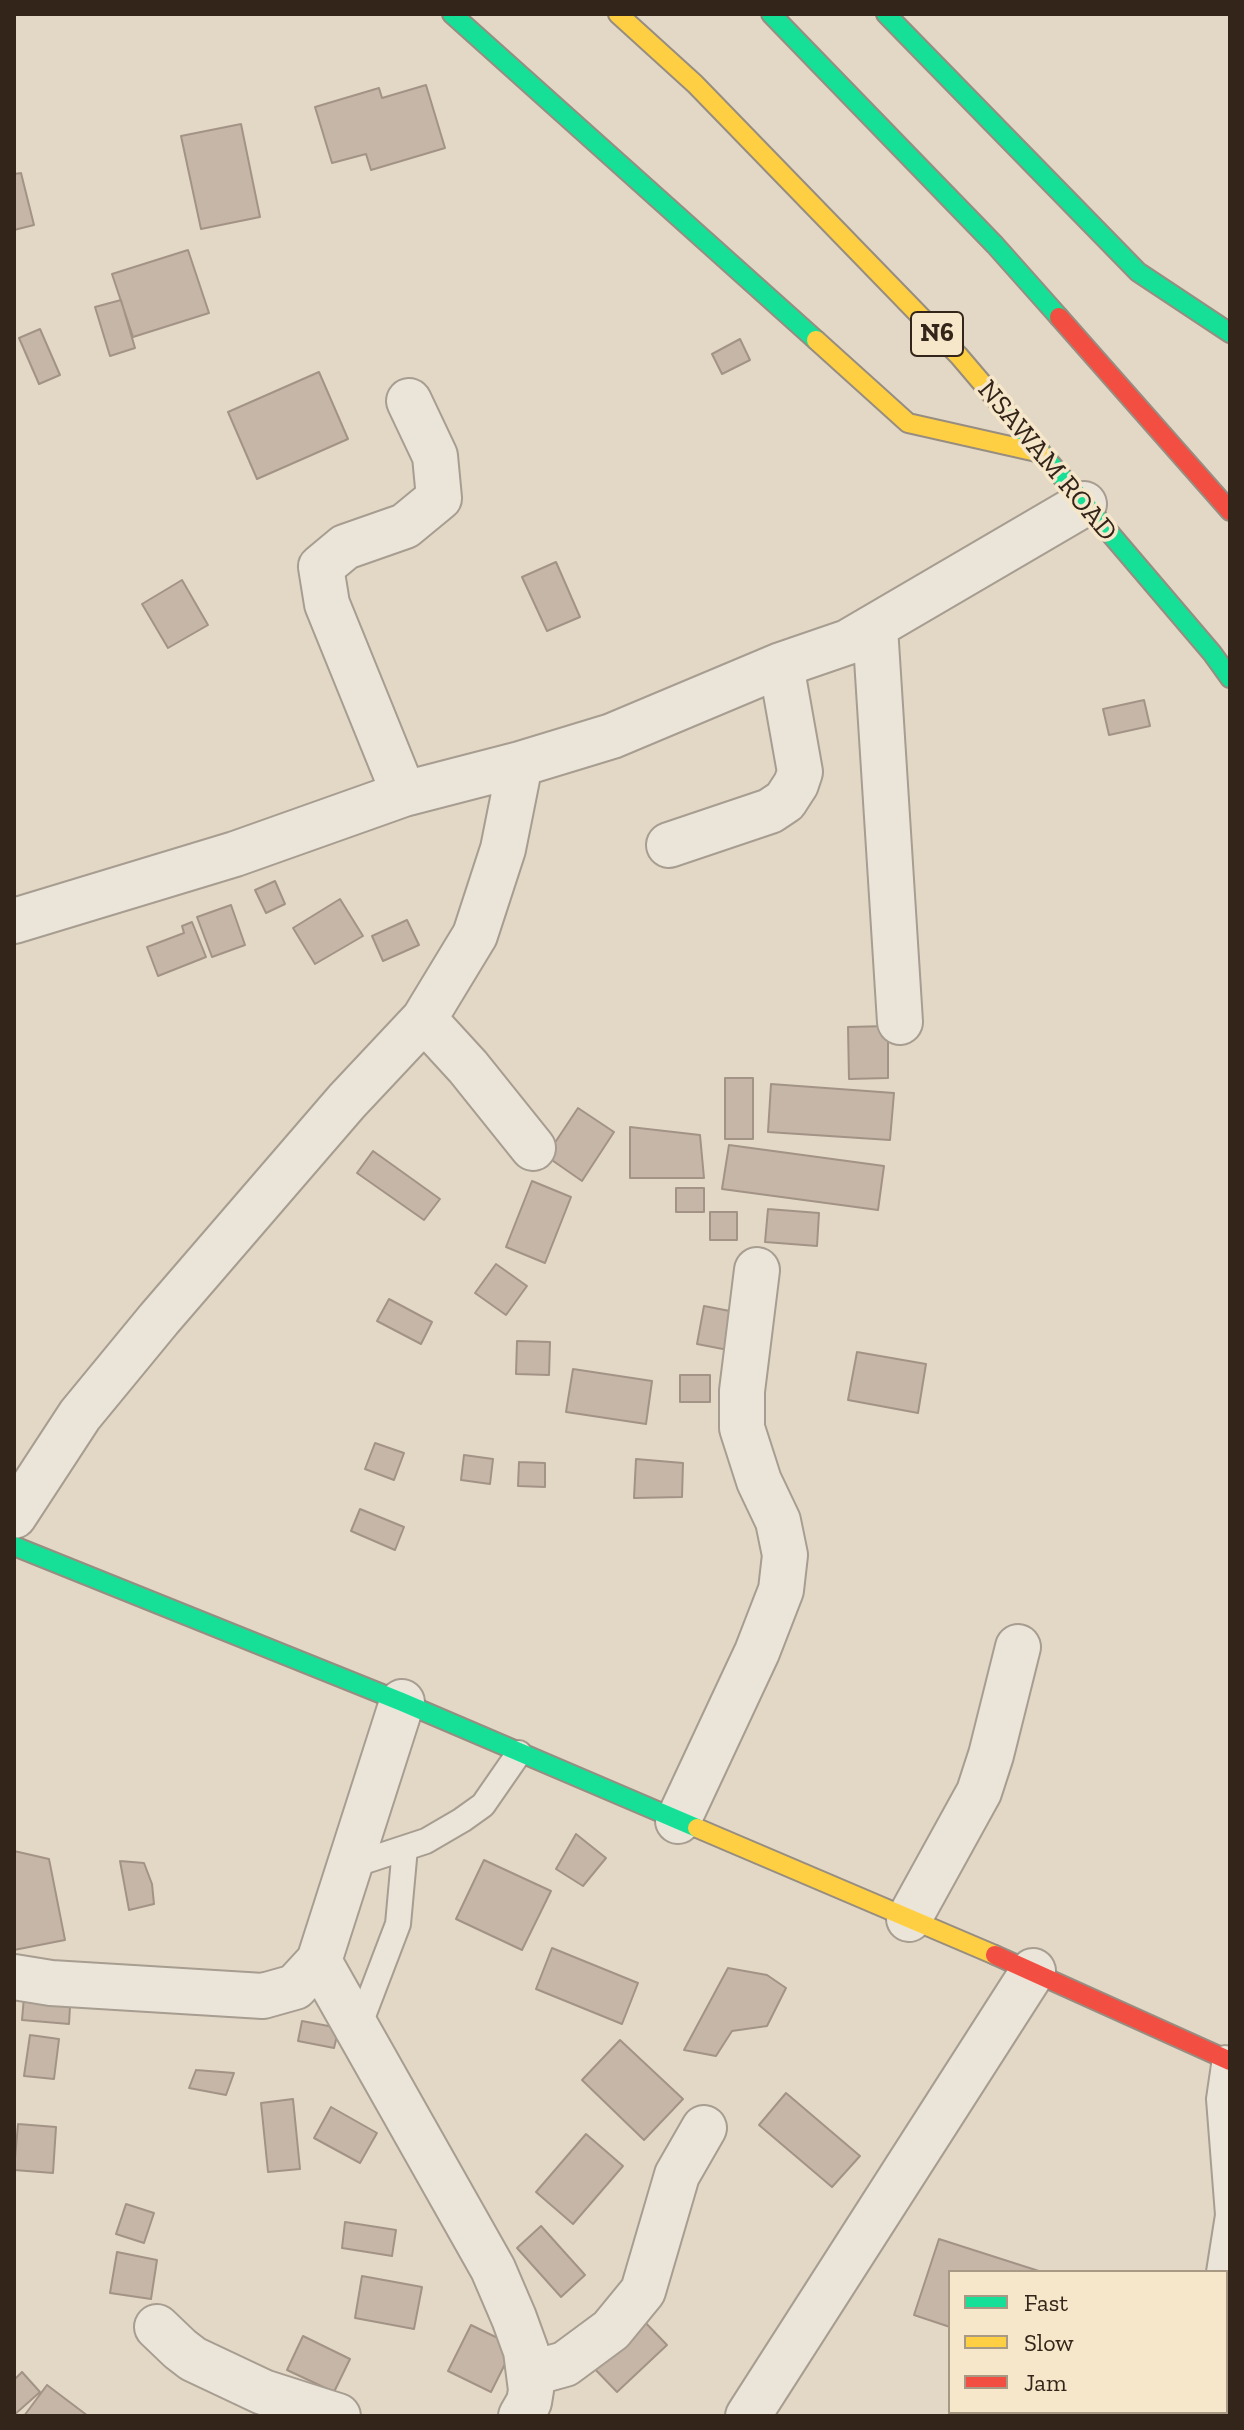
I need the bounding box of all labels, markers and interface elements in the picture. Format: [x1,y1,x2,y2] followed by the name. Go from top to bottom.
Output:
[911,312,963,356] road number: N6
[970,374,1124,548] street label: NSAWAM ROAD
[948,2270,1228,2414] legend
[1024,2288,1068,2317] text: Fast
[1024,2328,1074,2357] text: Slow
[1024,2368,1067,2397] text: Jam

